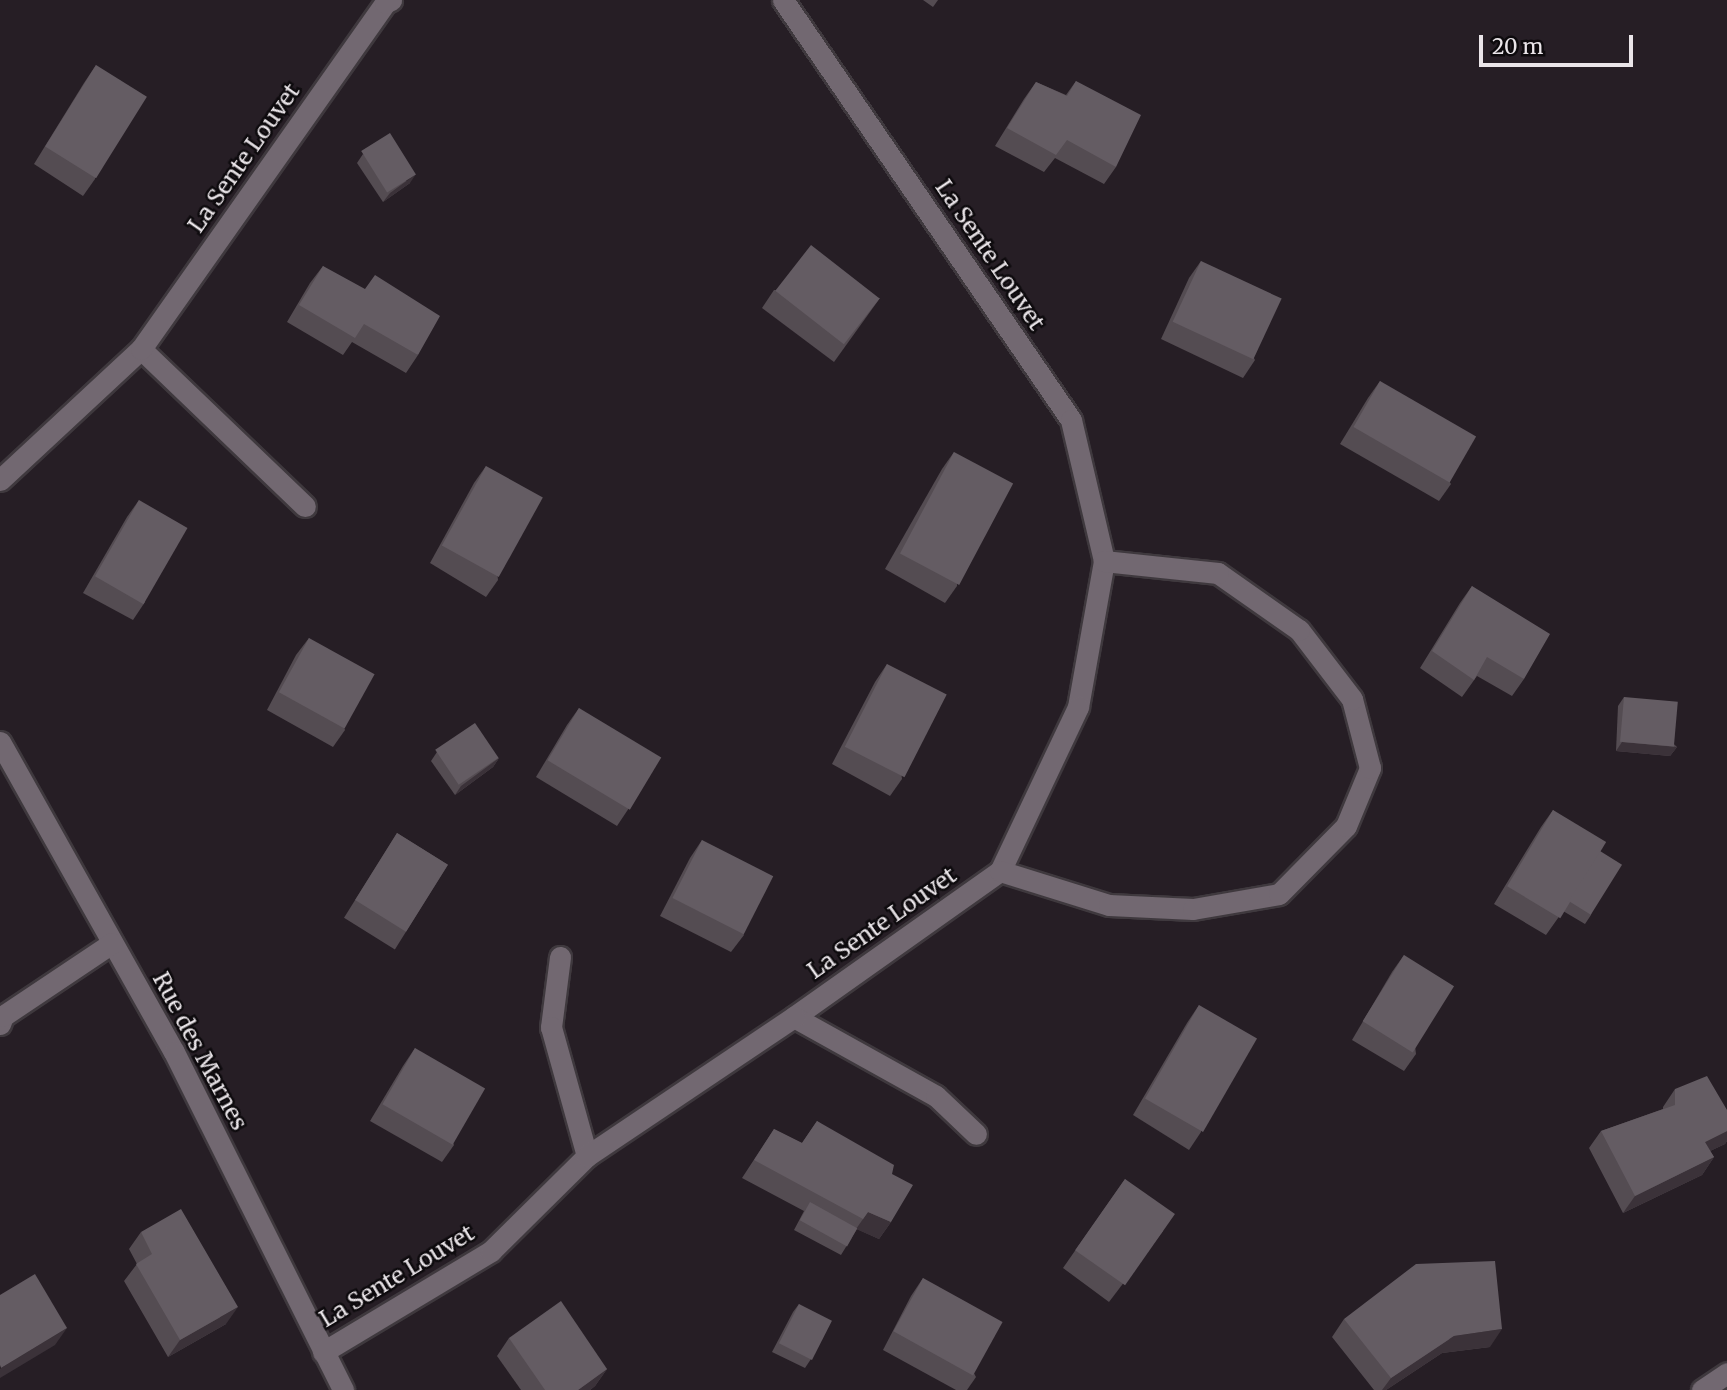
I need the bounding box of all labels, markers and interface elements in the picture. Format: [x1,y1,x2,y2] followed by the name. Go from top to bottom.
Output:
[1482,21,1636,65] scale bar
[1492,33,1543,60] text: 20 m
[182,78,306,238] street label: La Sente Louvet
[929,175,1051,335] street label: La Sente Louvet
[802,861,962,985] street label: La Sente Louvet
[147,967,253,1135] street label: Rue des Marnes
[315,1219,479,1333] street label: La Sente Louvet

